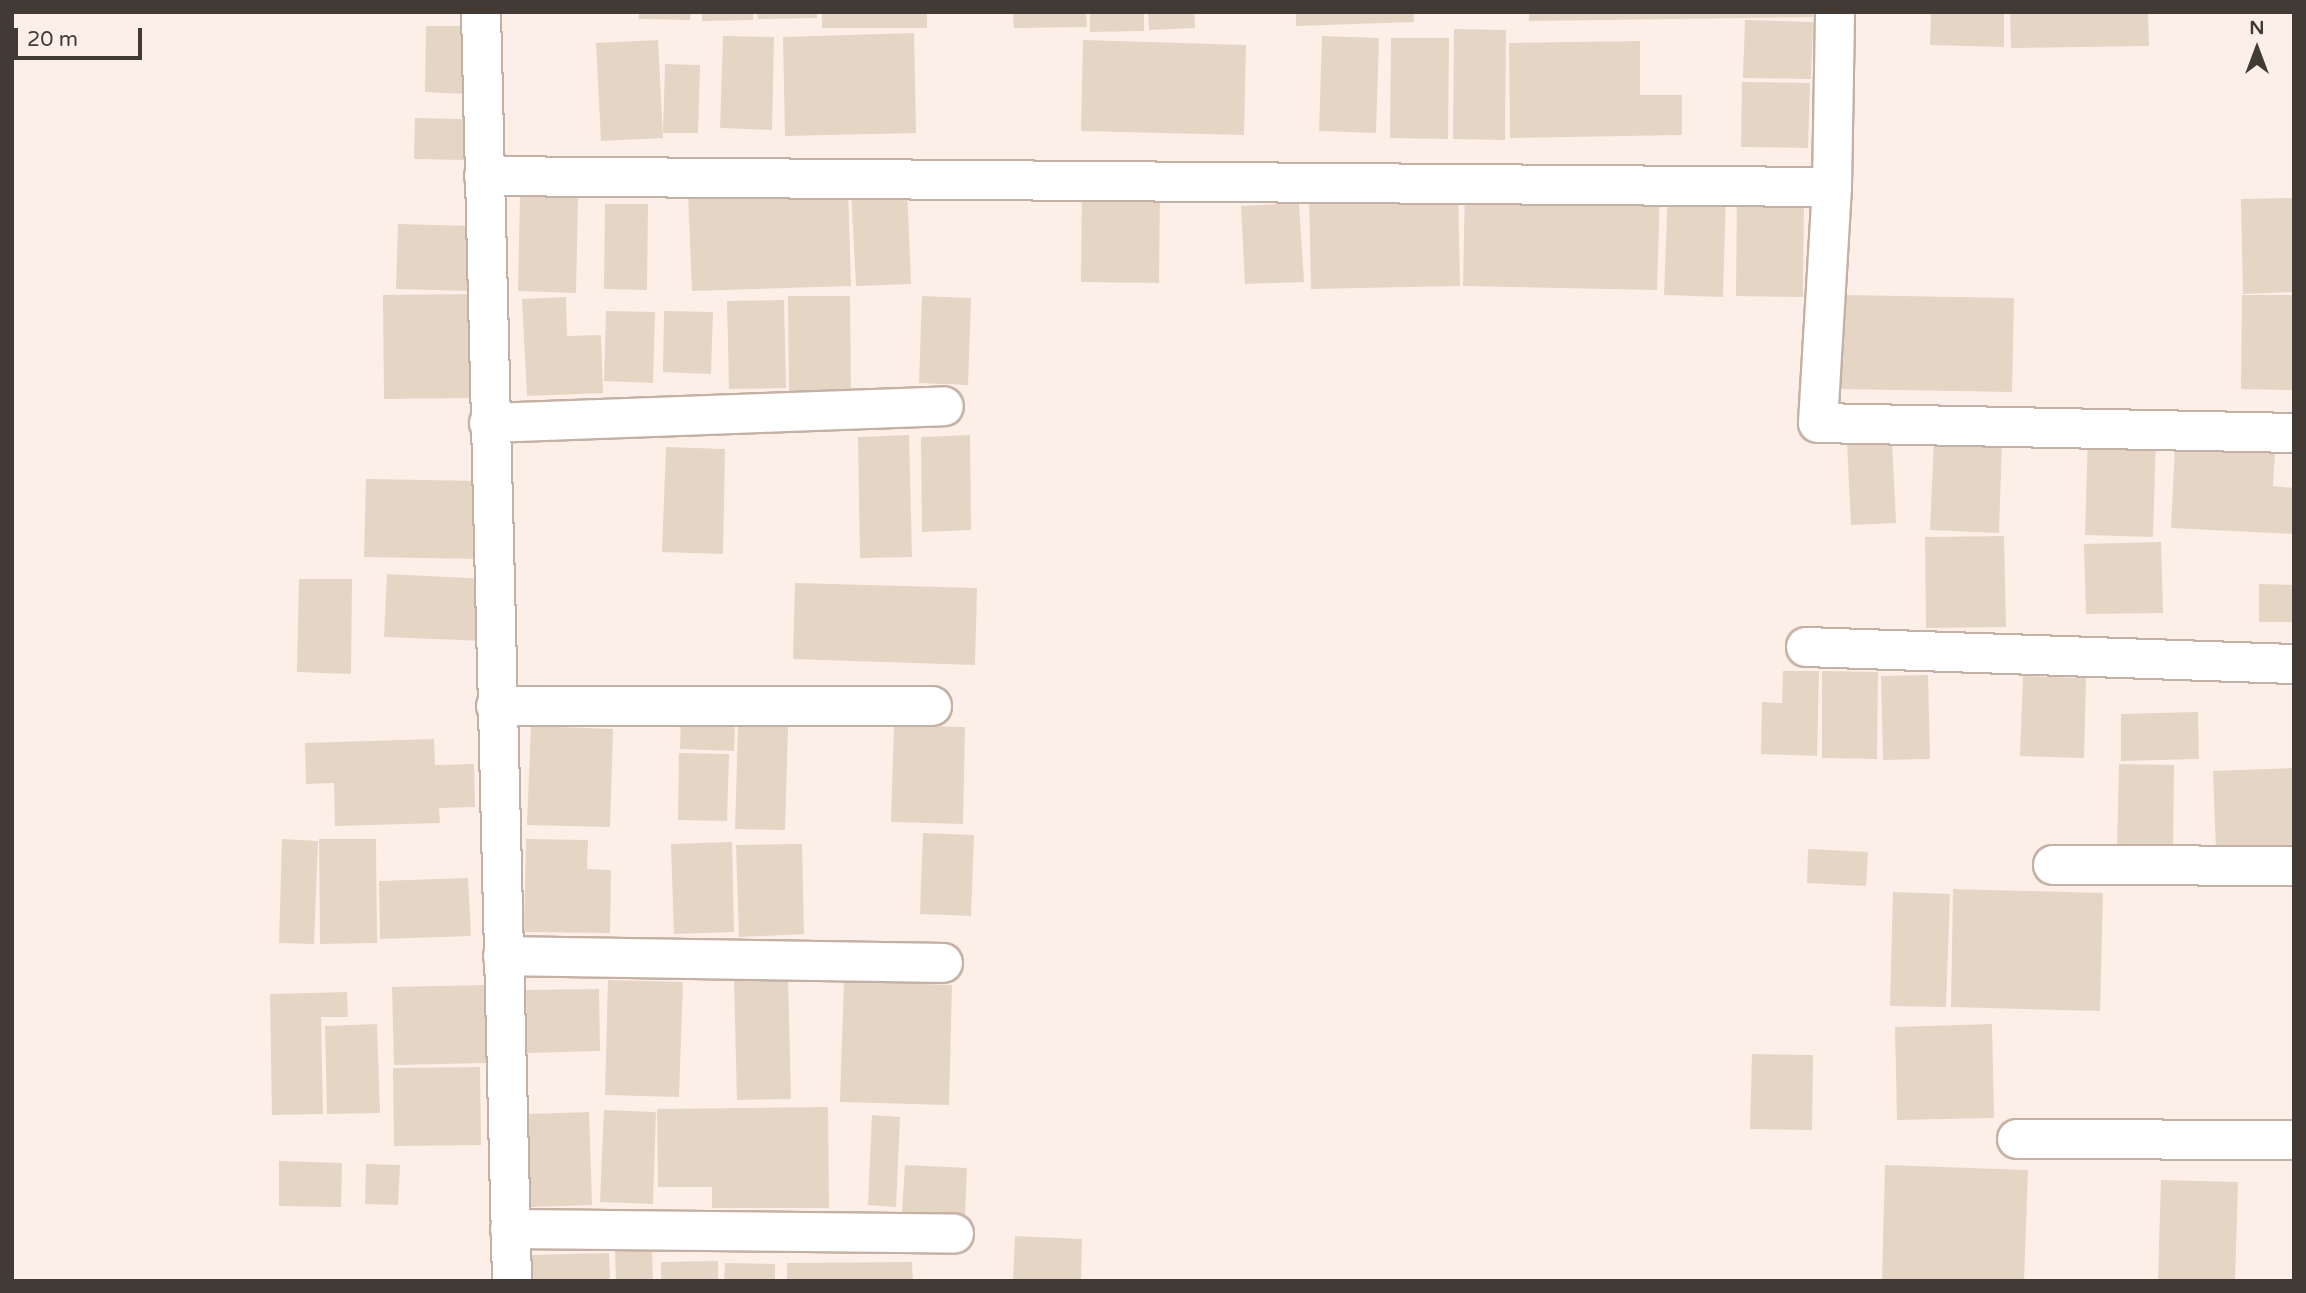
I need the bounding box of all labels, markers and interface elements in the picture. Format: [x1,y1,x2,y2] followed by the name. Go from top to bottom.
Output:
[18,14,145,58] scale bar
[2222,14,2292,84] north arrow
[2249,17,2265,39] text: N
[27,27,78,52] text: 20 m

